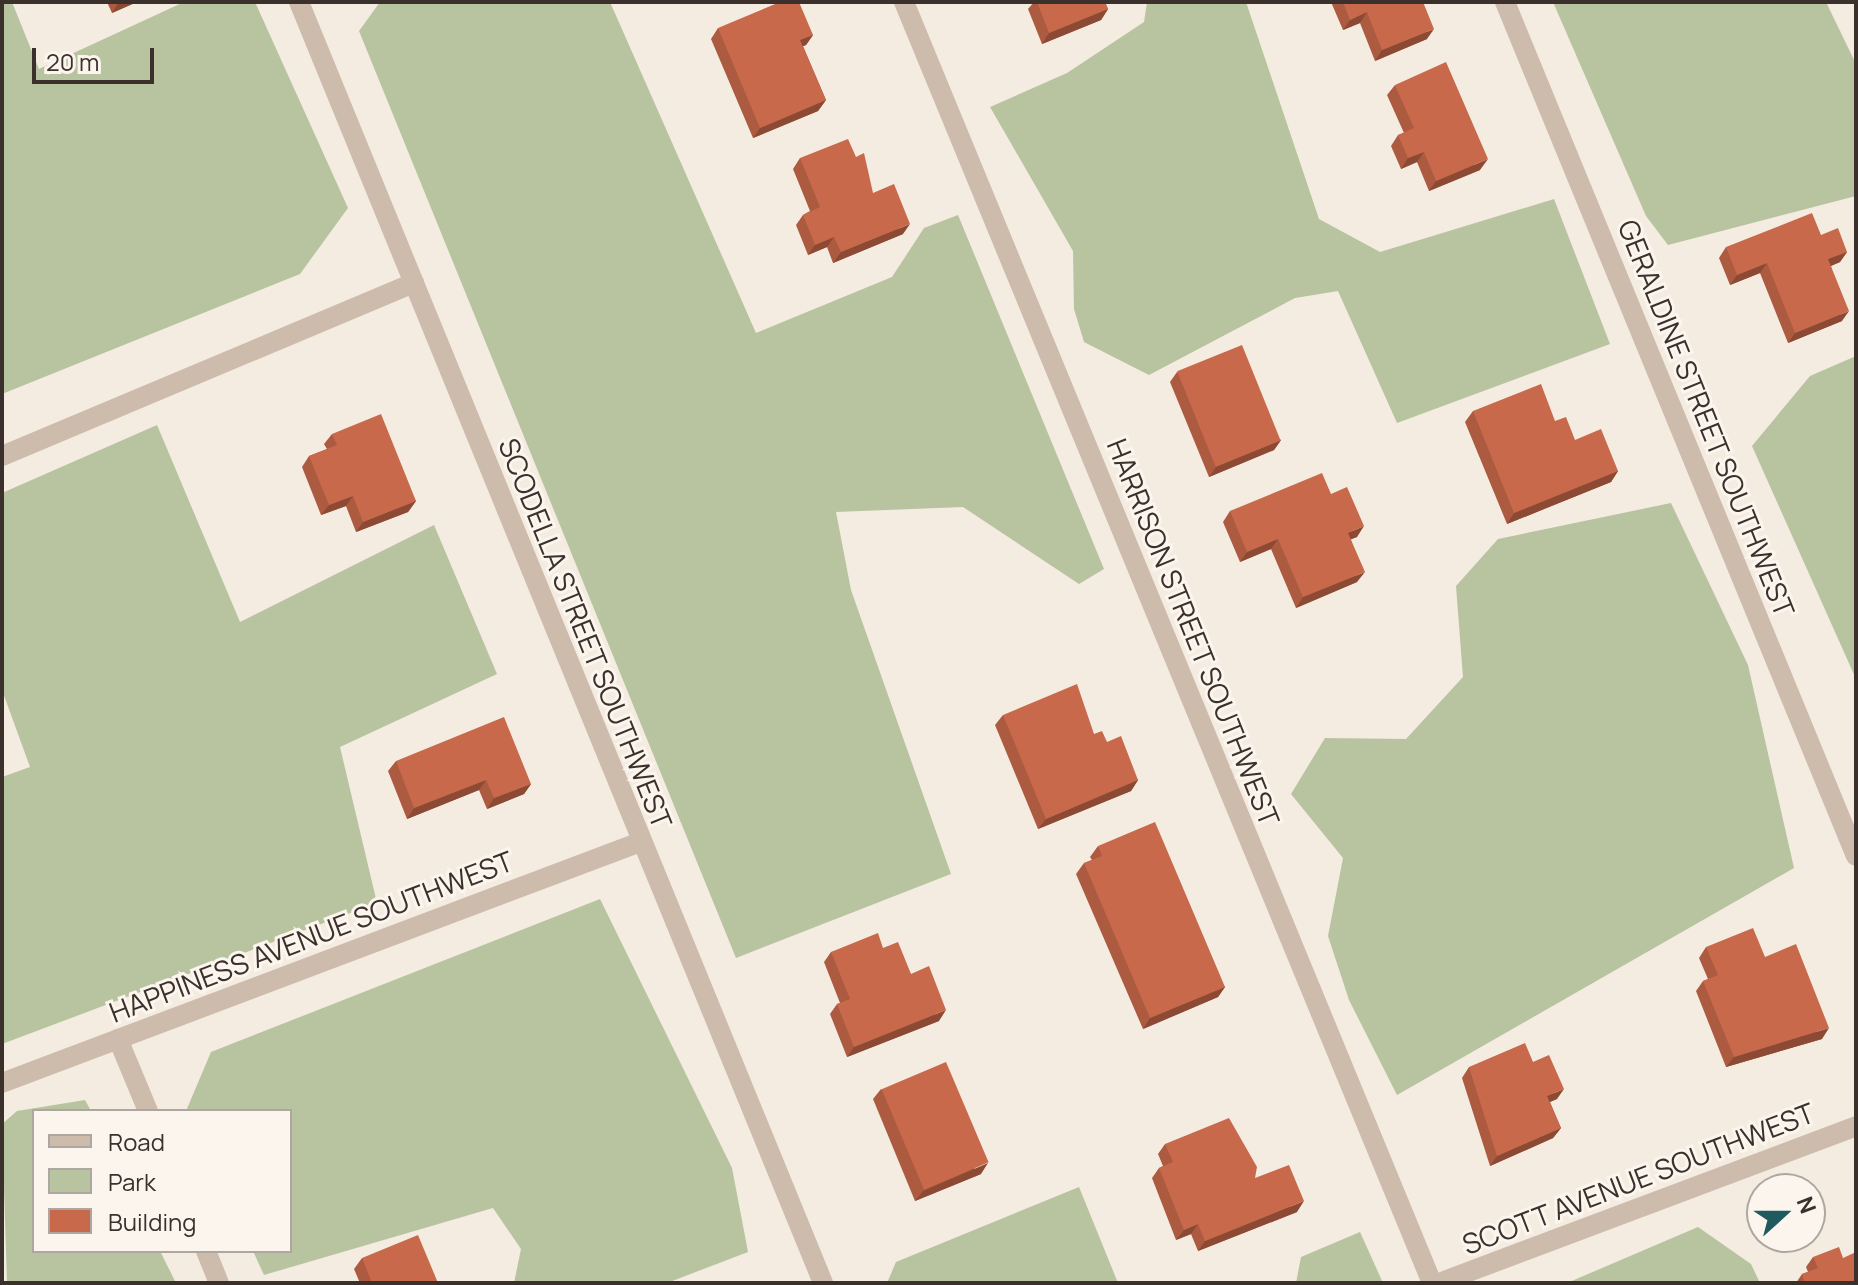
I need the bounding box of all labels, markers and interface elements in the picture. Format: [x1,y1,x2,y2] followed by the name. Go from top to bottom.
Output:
[36,32,158,82] scale bar
[46,45,99,78] text: 20 m
[1612,214,1802,622] street label: GERALDINE STREET SOUTHWEST
[492,433,680,833] street label: SCODELLA STREET SOUTHWEST
[1101,433,1287,831] street label: HARRISON STREET SOUTHWEST
[104,843,518,1029] street label: HAPPINESS AVENUE SOUTHWEST
[1457,1095,1819,1261] street label: SCOTT AVENUE SOUTHWEST
[32,1109,292,1253] legend
[108,1125,165,1158] text: Road
[108,1165,156,1198] text: Park
[1746,1173,1826,1253] north arrow
[108,1205,196,1238] text: Building

